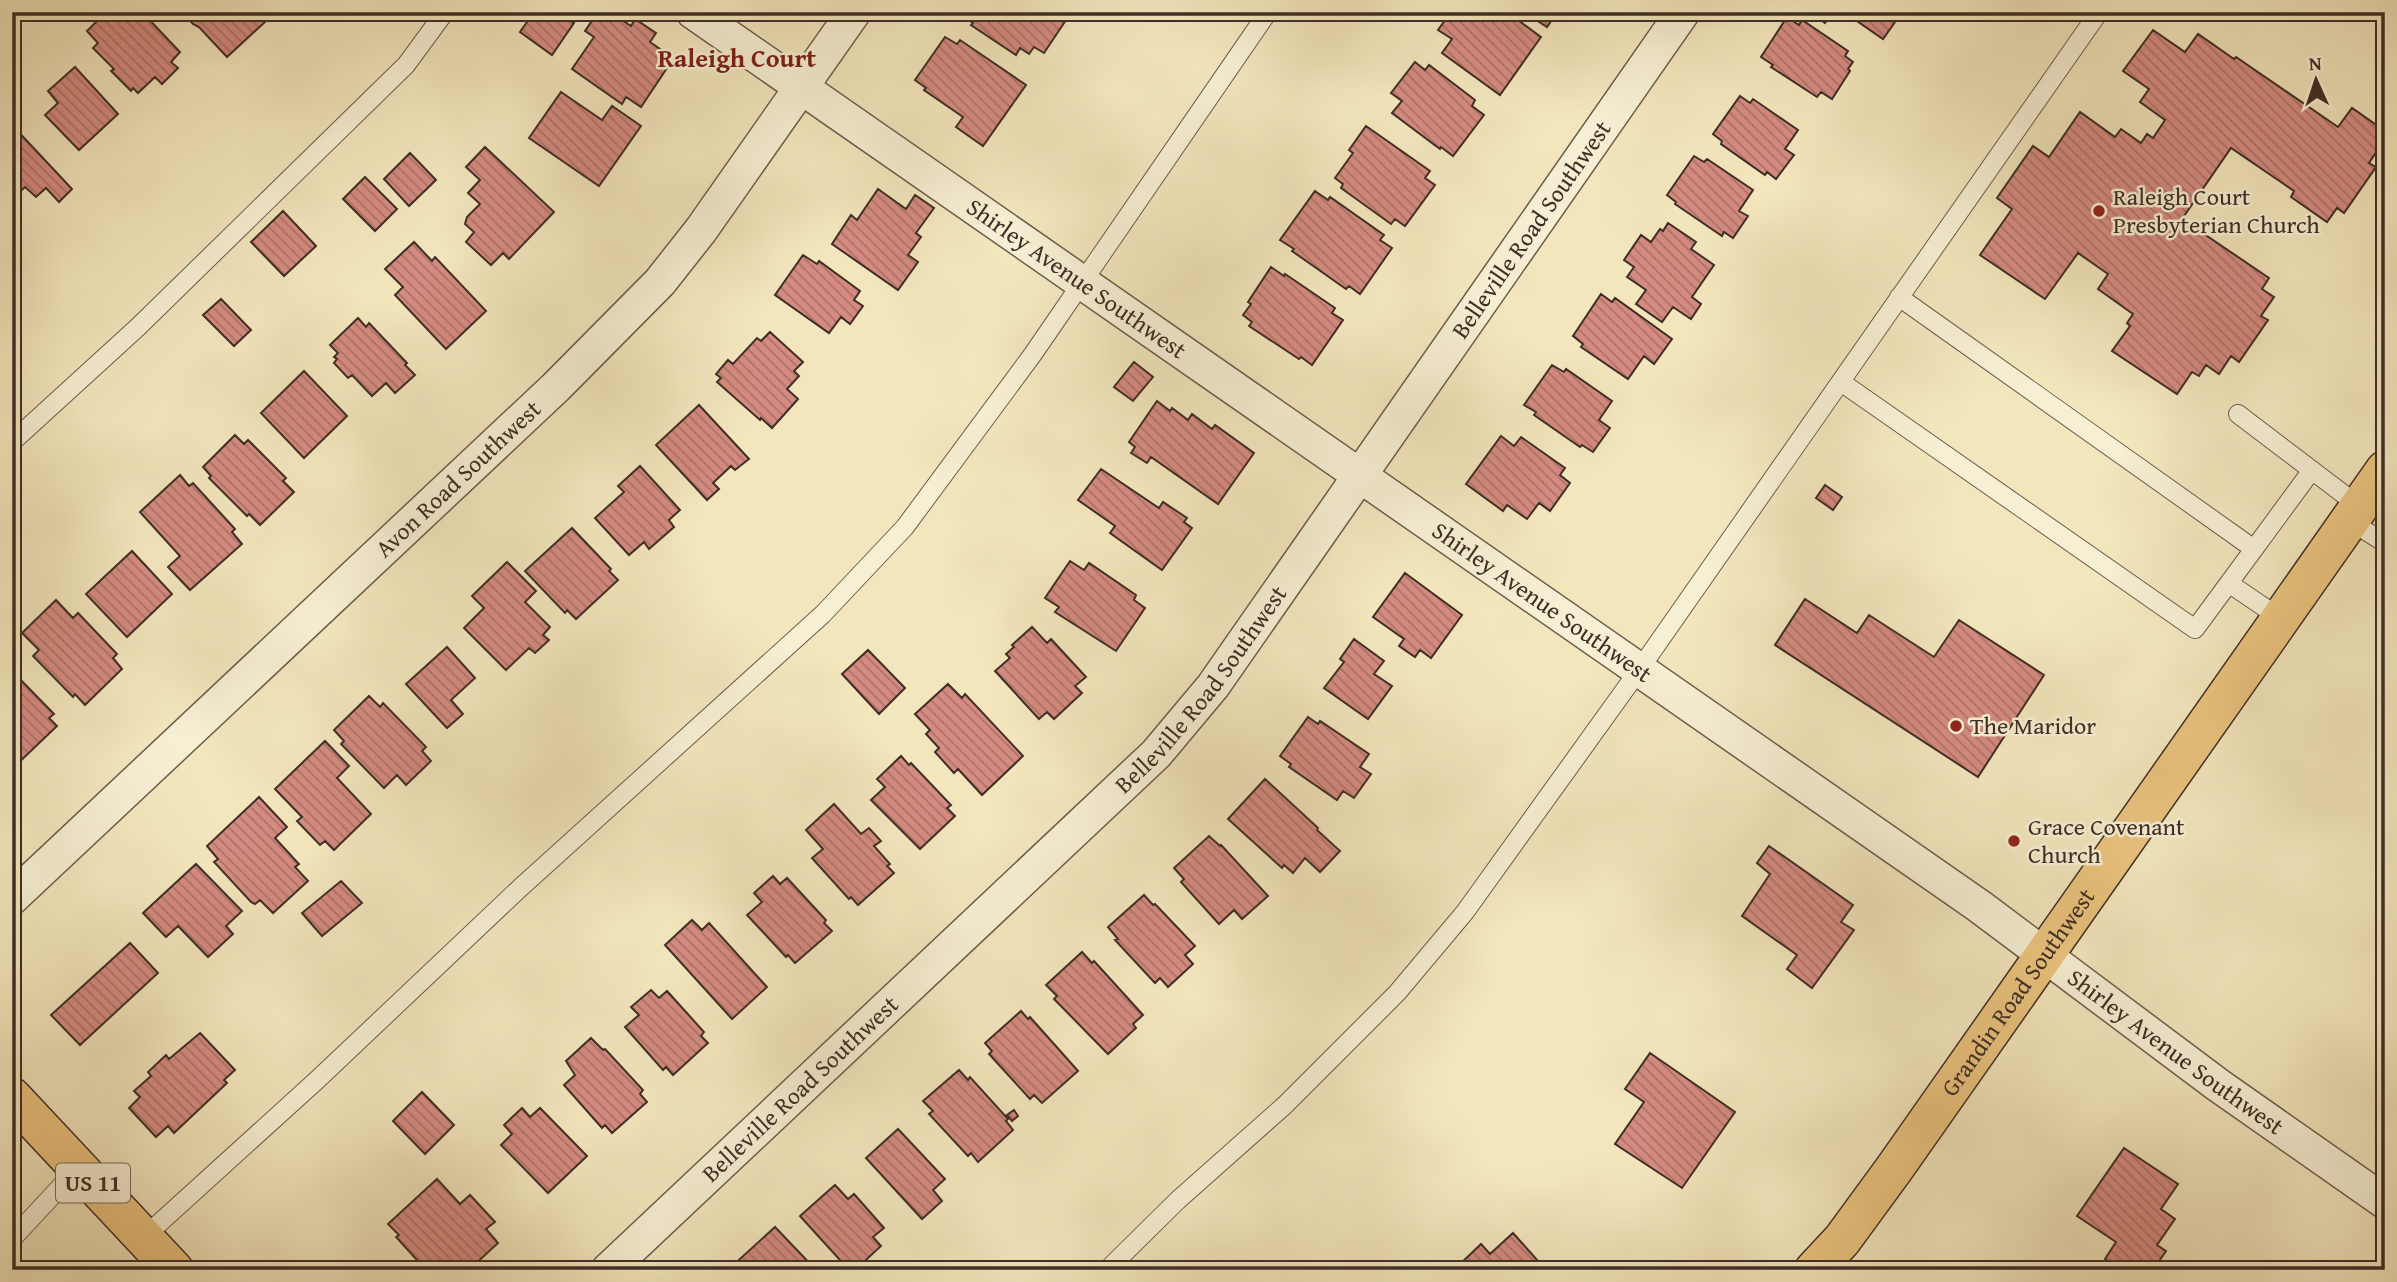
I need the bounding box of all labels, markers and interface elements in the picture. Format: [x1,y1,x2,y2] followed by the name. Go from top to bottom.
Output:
[658,38,816,77] district label: Raleigh Court
[2282,46,2352,116] north arrow
[2308,49,2322,77] text: N
[1443,113,1620,345] street label: Belleville Road Southwest
[2113,179,2320,242] place label: Raleigh Court Presbyterian Church
[960,189,1194,367] street label: Shirley Avenue Southwest
[2091,203,2107,219] marker: Raleigh Court Presbyterian Church
[367,392,549,565] street label: Avon Road Southwest
[1425,513,1660,691] street label: Shirley Avenue Southwest
[1106,578,1295,801] street label: Belleville Road Southwest
[1970,708,2096,743] place label: The Maridor
[1948,718,1964,734] marker: The Maridor
[2028,809,2185,872] place label: Grace Covenant Church
[2006,833,2022,849] marker: Grace Covenant Church
[1932,880,2103,1103] street label: Grandin Road Southwest
[2060,960,2292,1143] street label: Shirley Avenue Southwest
[694,987,906,1190] street label: Belleville Road Southwest
[56,1164,130,1202] road number: US 11

